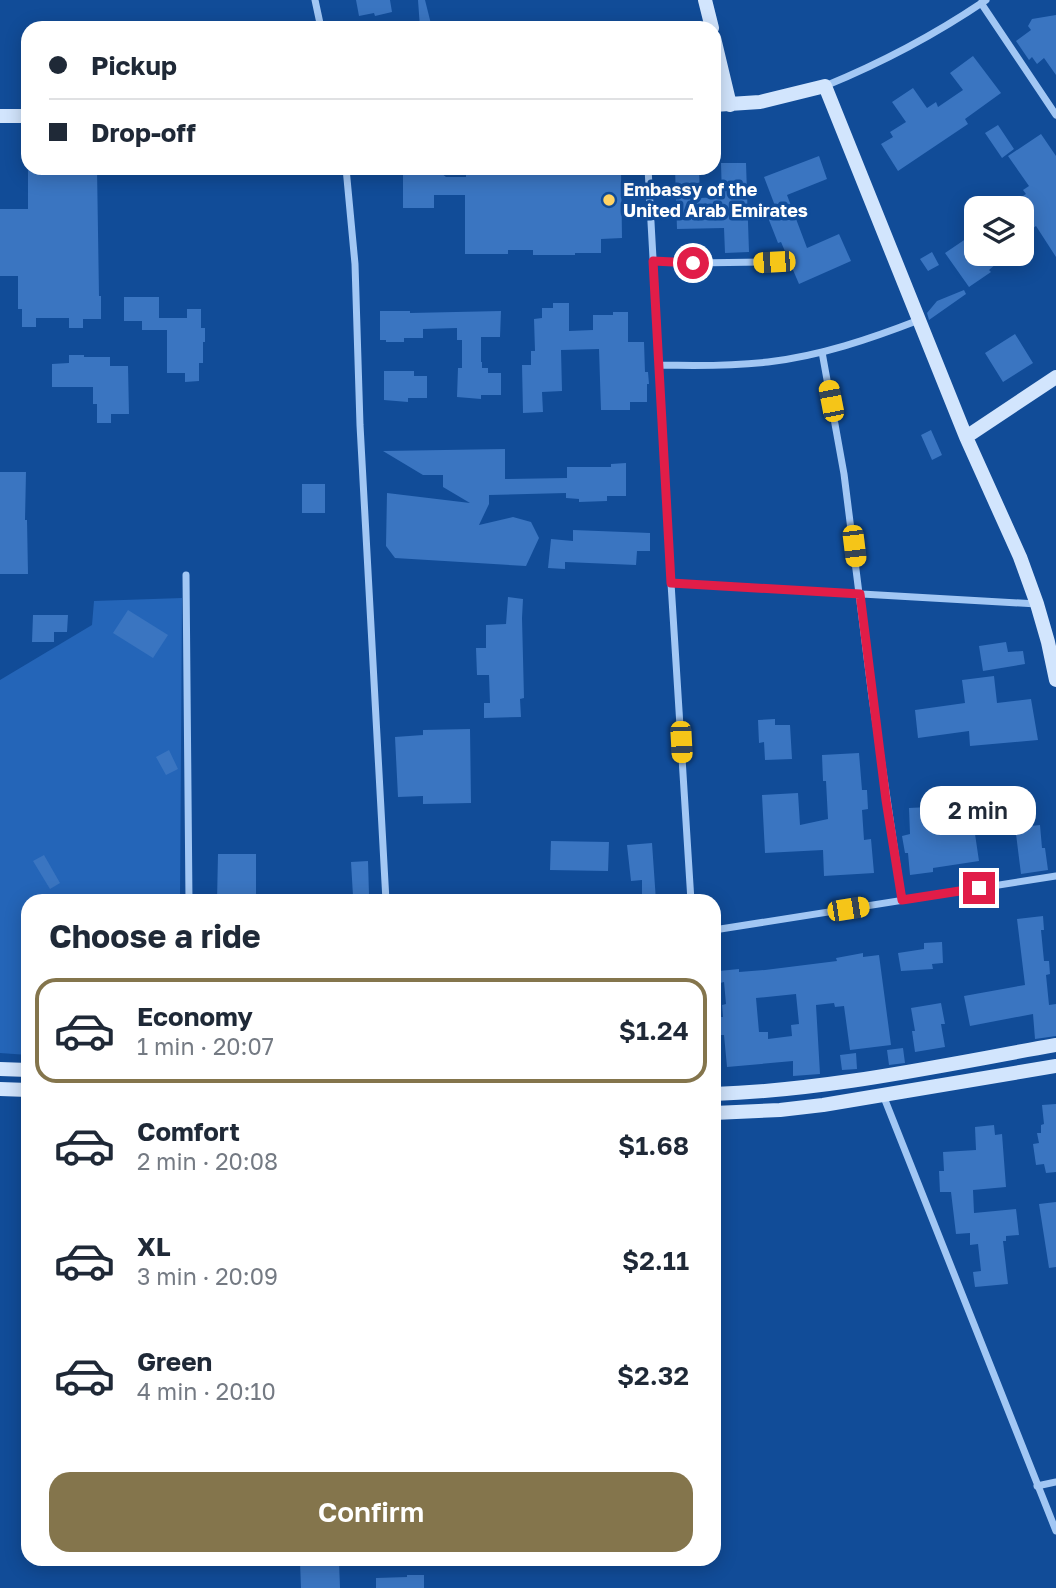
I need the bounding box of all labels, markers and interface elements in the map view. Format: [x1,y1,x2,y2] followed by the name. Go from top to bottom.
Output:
[91,50,177,81] text: Pickup
[91,117,196,148] text: Drop-off
[623,178,808,221] place label: Embassy of the United Arab Emirates
[601,192,617,208] marker: Embassy of the United Arab Emirates
[964,196,1034,266] map controls
[964,196,1034,266] button: layers
[677,247,709,279] route start
[753,250,796,274] car
[817,378,846,424] car
[842,524,867,568] car
[670,720,693,764] car
[921,786,1037,836] callout: 2 min
[948,796,1008,824] text: 2 min
[963,872,995,904] route end
[826,895,871,923] car
[49,917,261,955] text: Choose a ride
[53,999,116,1062] icon: car
[137,1001,253,1032] text: Economy
[619,1015,689,1046] text: $1.24
[137,1032,274,1060] text: 1 min · 20:07
[53,1114,116,1177] icon: car
[137,1116,240,1147] text: Comfort
[618,1130,689,1161] text: $1.68
[137,1147,278,1175] text: 2 min · 20:08
[53,1229,116,1292] icon: car
[137,1231,171,1262] text: XL
[622,1245,689,1276] text: $2.11
[137,1262,278,1290] text: 3 min · 20:09
[53,1344,116,1407] icon: car
[137,1346,212,1377] text: Green
[617,1360,689,1391] text: $2.32
[137,1377,276,1405] text: 4 min · 20:10
[49,1472,693,1552] button: Confirm

